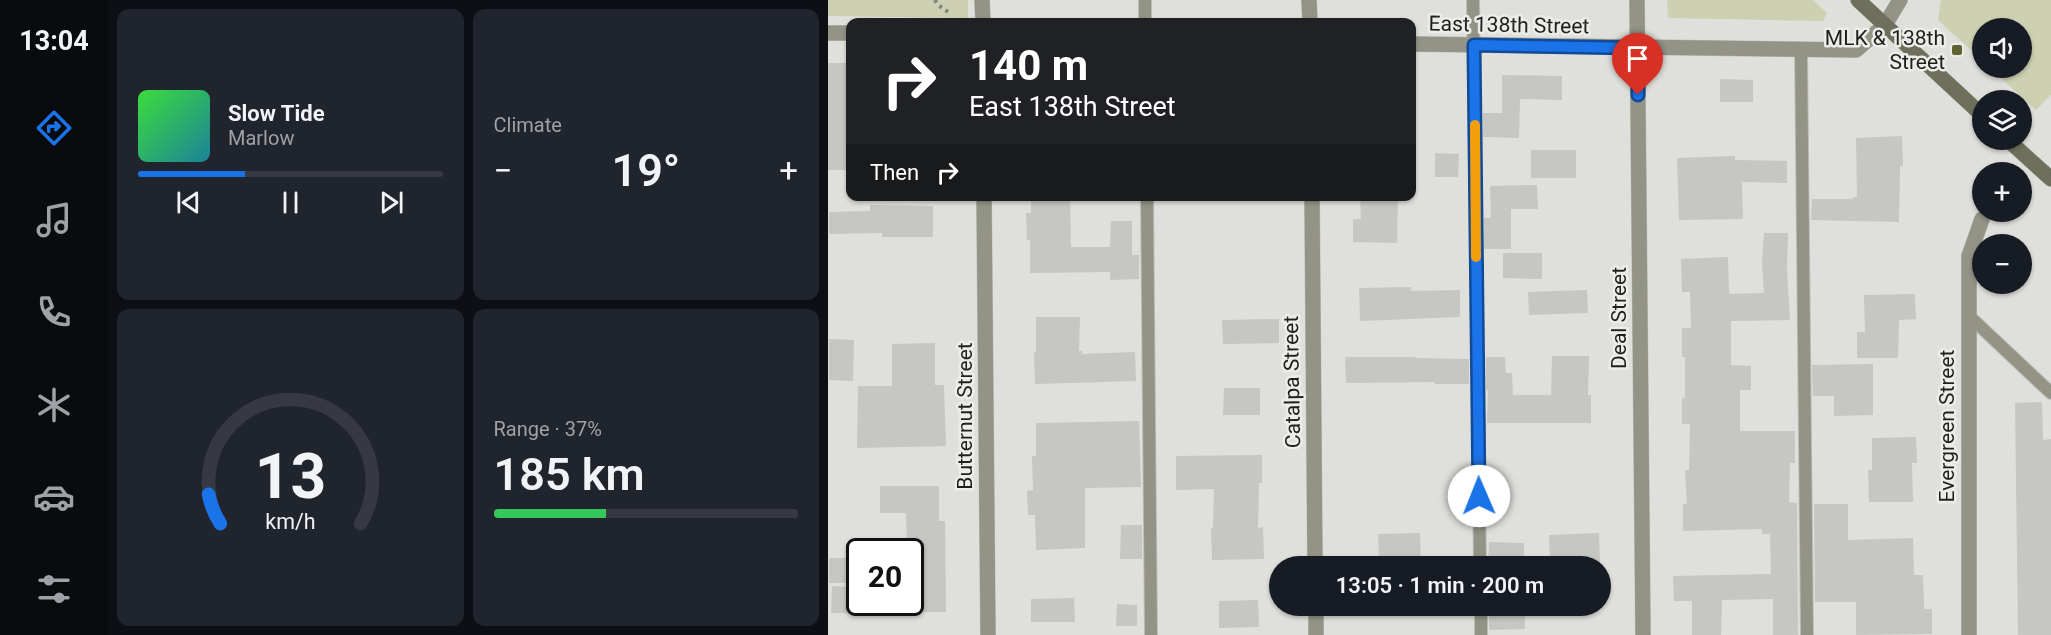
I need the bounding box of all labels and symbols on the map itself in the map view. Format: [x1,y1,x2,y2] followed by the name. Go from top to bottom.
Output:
[1428,12,1590,38] street label: East 138th Street
[1825,26,1945,74] place label: MLK & 138th Street
[1612,33,1663,95] pin
[1950,43,1964,57] marker: MLK & 138th Street
[1607,267,1631,369] street label: Deal Street
[1279,316,1305,448] street label: Catalpa Street
[953,342,977,490] street label: Butternut Street
[1935,349,1959,502] street label: Evergreen Street
[1447,464,1511,528] position arrow
[846,538,924,616] speed limit sign: 20

